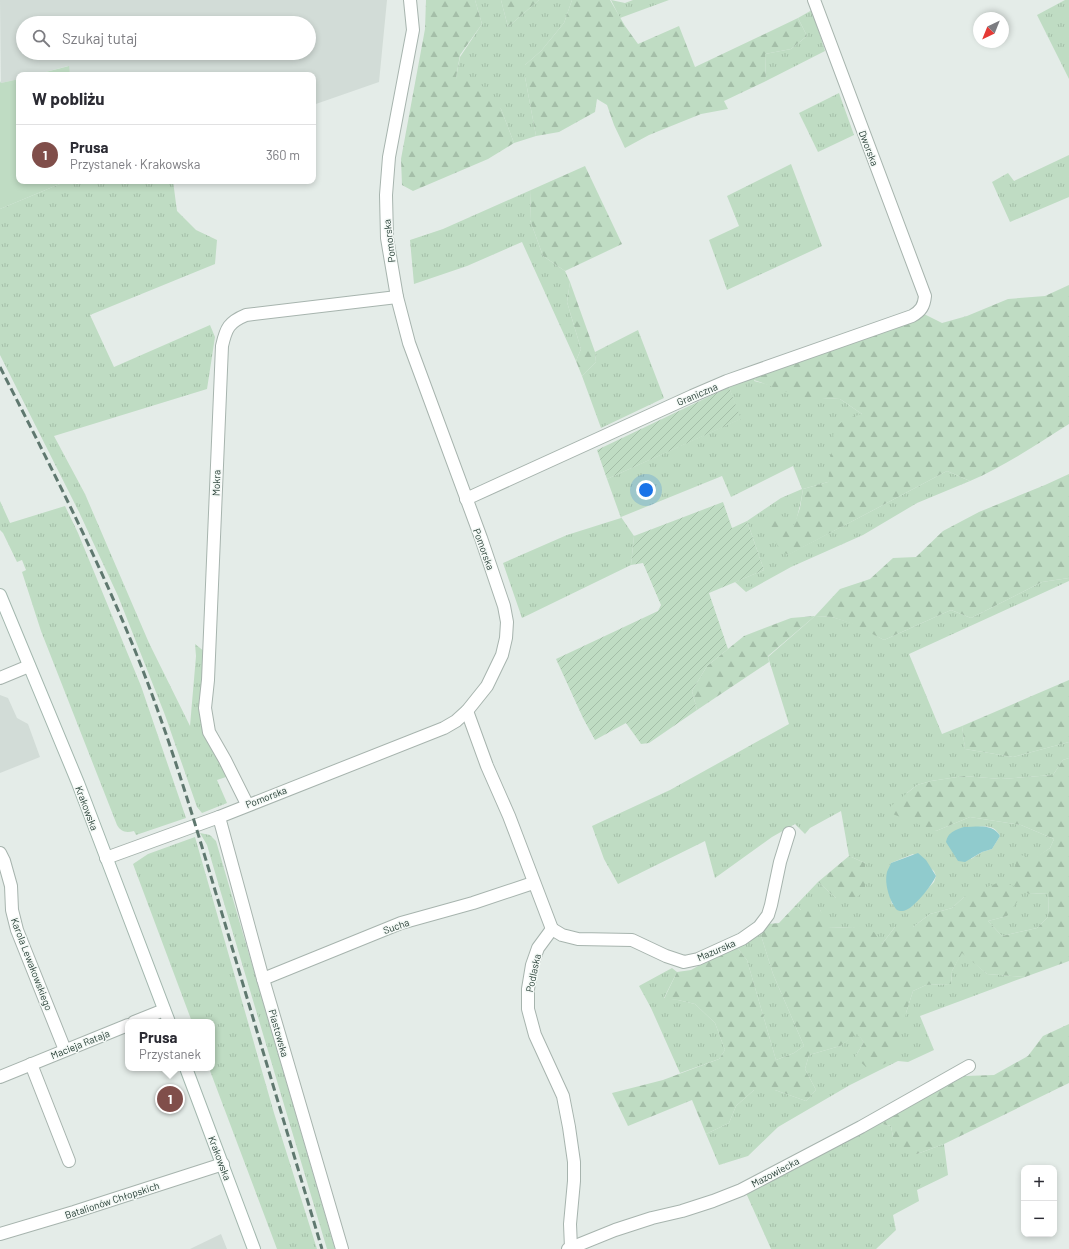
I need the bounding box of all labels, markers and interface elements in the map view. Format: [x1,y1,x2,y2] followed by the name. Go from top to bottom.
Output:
[973,12,1009,48] north arrow
[16,16,316,60] search box
[30,27,52,49] icon: search
[62,29,138,47] text: Szukaj tutaj
[32,88,105,108] text: W pobliżu
[857,129,881,167] street label: Dworska
[70,138,108,156] text: Prusa
[43,147,47,163] text: 1
[266,147,300,163] text: 360 m
[70,156,200,172] text: Przystanek · Krakowska
[380,219,398,263] street label: Pomorska
[675,380,719,408] street label: Graniczna
[210,470,222,496] street label: Mokra
[636,480,656,500] your location
[471,527,497,571] street label: Pomorska
[73,784,101,832] street label: Krakowska
[244,784,288,810] street label: Pomorska
[9,916,55,1012] street label: Karola Lewakowskiego
[381,916,411,936] street label: Sucha
[695,937,737,963] street label: Mazurska
[523,953,543,993] street label: Podlaska
[266,1008,292,1058] street label: Piastowska
[125,1019,215,1071] popup
[49,1027,111,1061] street label: Macieja Rataja
[139,1028,177,1046] text: Prusa
[139,1046,201,1062] text: Przystanek
[157,1084,183,1114] pin: 1
[206,1134,234,1182] street label: Krakowska
[749,1154,801,1190] street label: Mazowiecka
[1021,1165,1057,1237] map controls
[1021,1165,1057,1201] button: +
[63,1179,161,1221] street label: Batalionów Chłopskich
[1021,1201,1057,1237] button: −

